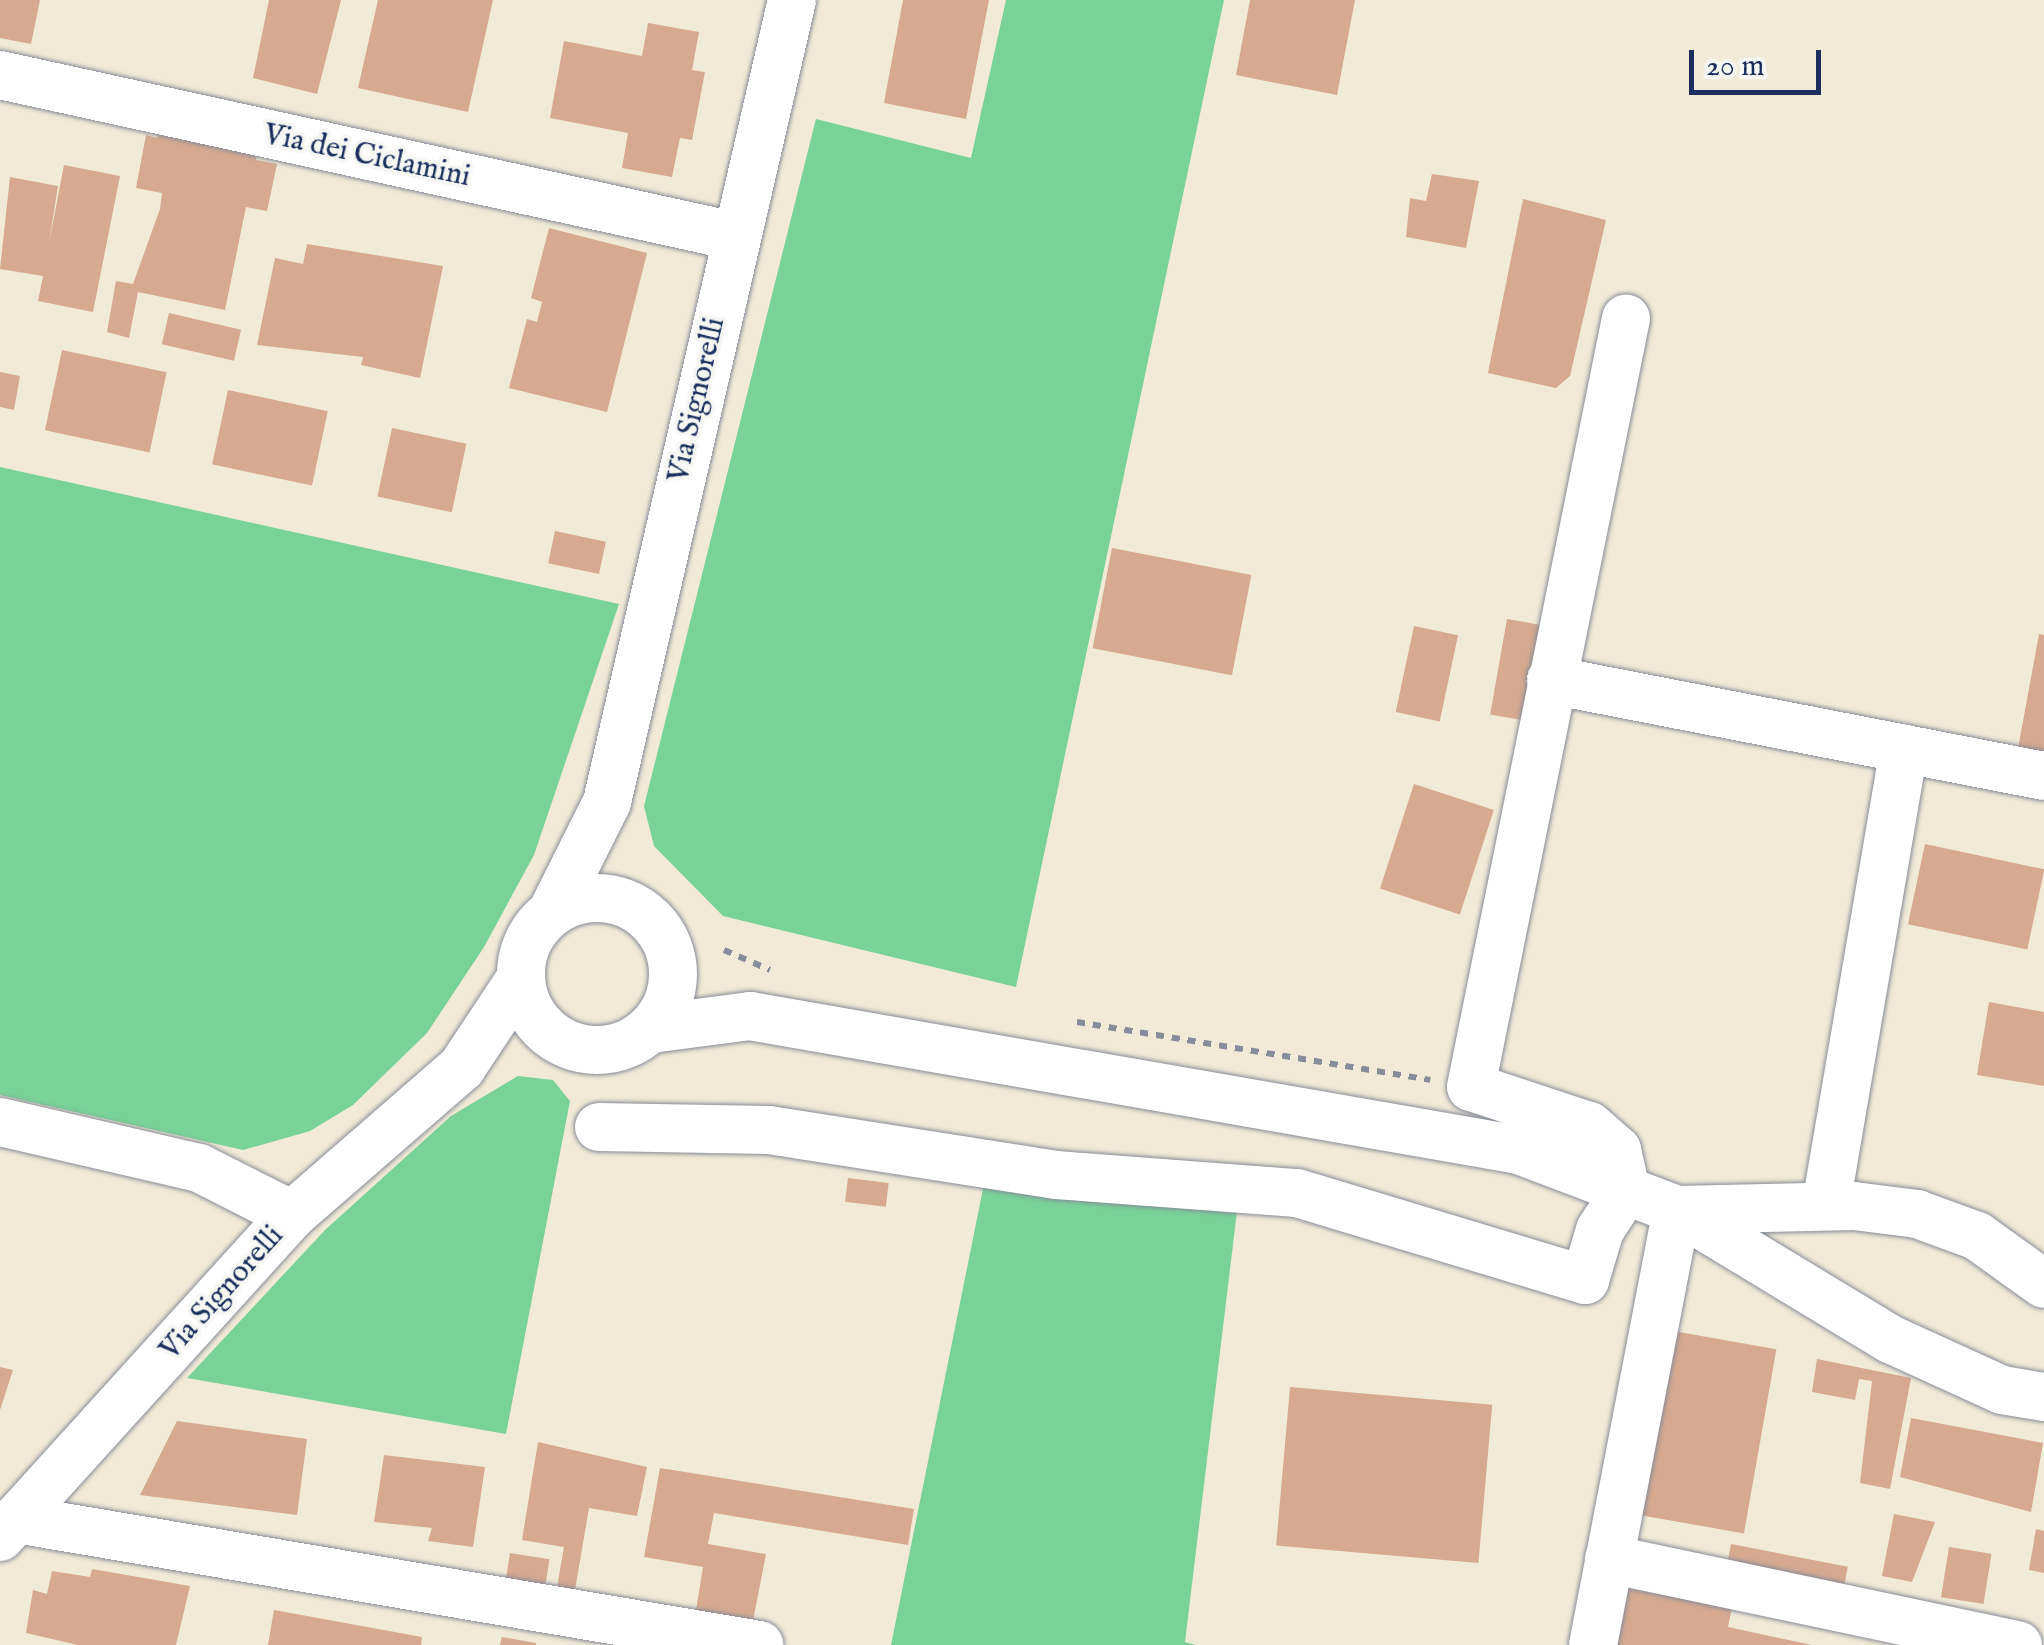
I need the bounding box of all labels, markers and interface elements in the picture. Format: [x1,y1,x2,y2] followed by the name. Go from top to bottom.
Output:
[1694,30,1826,92] scale bar
[1706,48,1765,86] text: 20 m
[261,117,473,195] street label: Via dei Ciclamini
[661,314,733,486] street label: Via Signorelli
[152,1218,292,1368] street label: Via Signorelli

